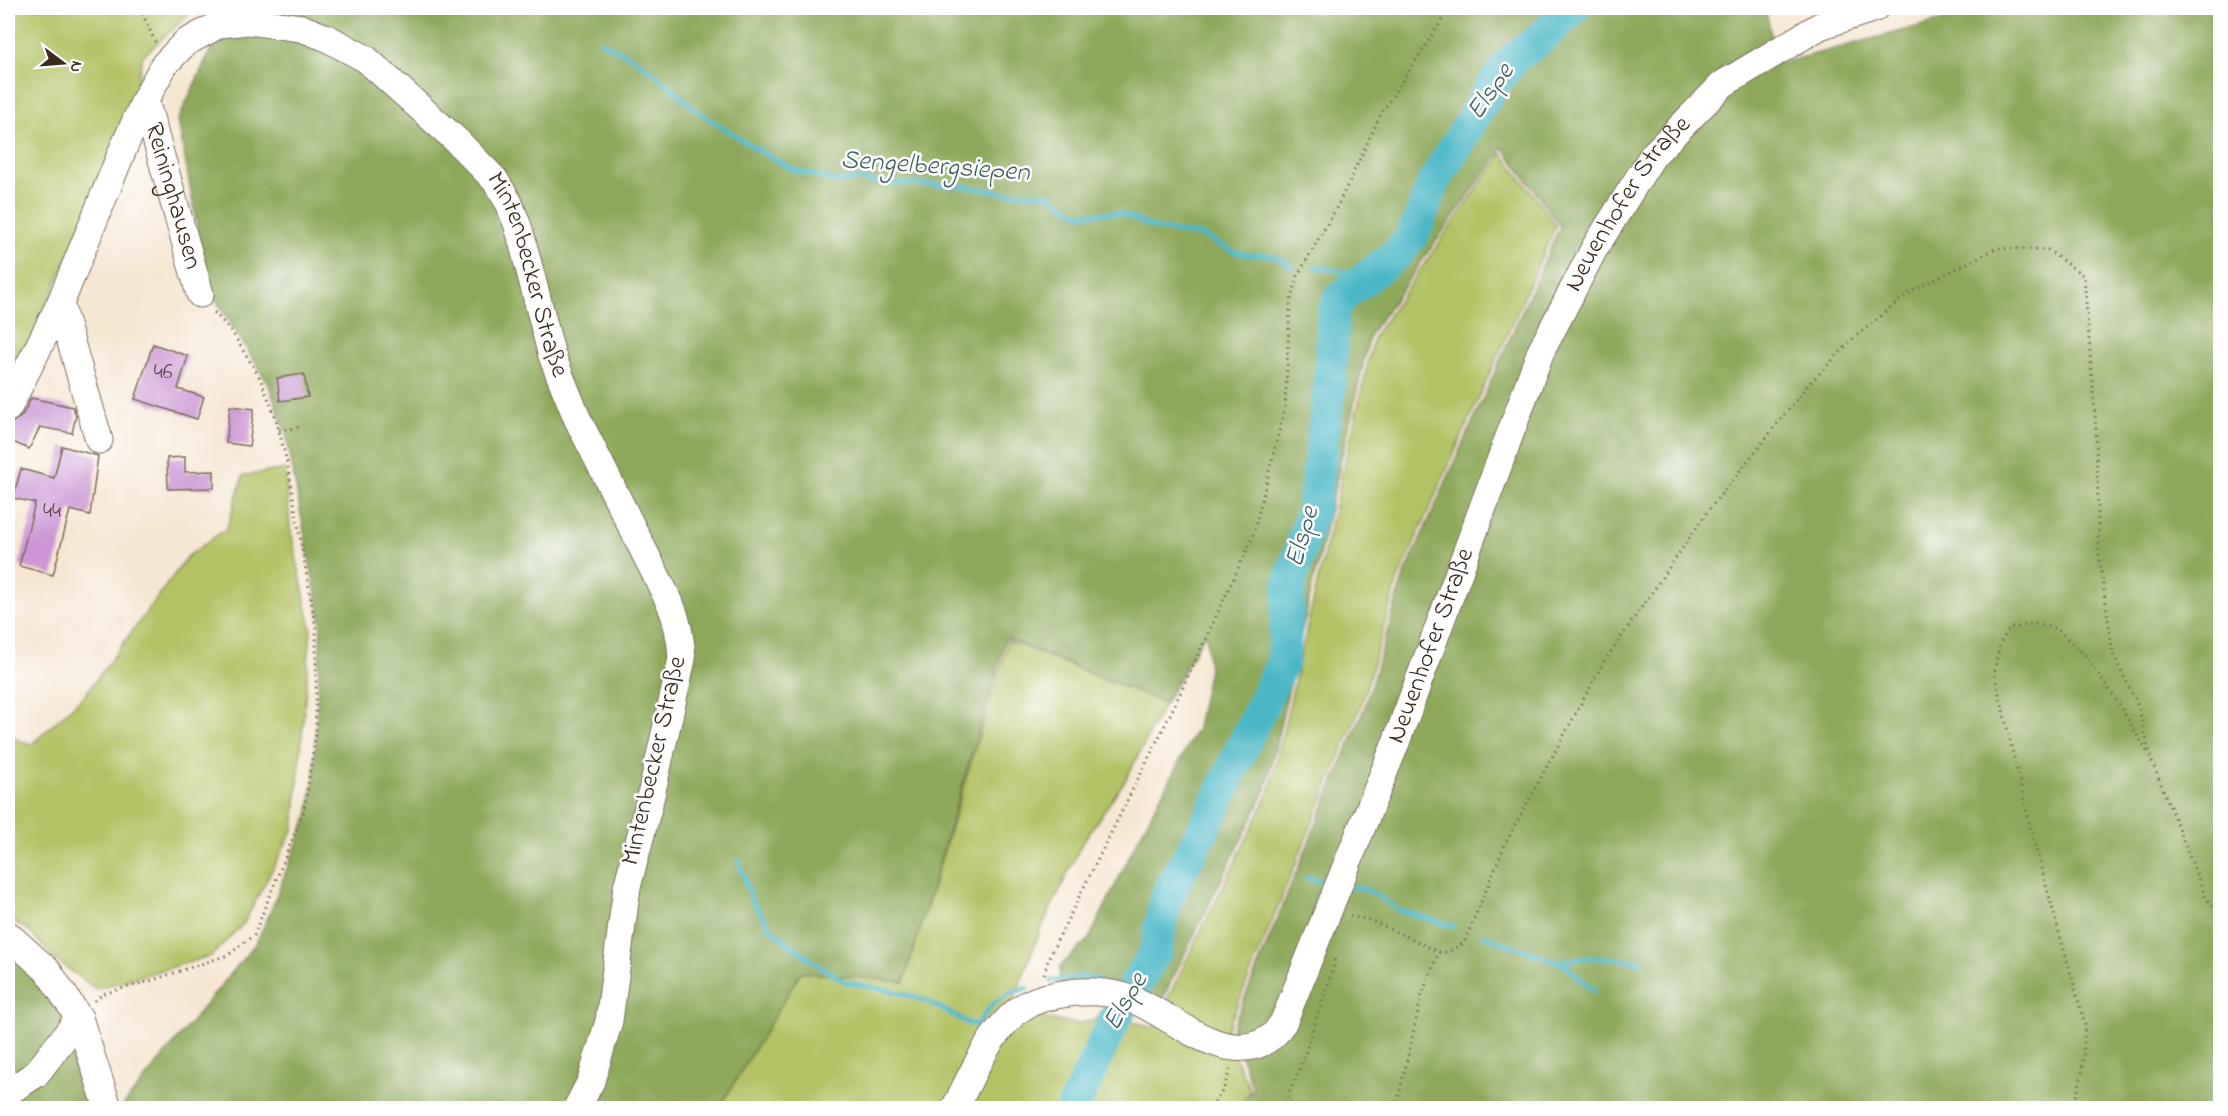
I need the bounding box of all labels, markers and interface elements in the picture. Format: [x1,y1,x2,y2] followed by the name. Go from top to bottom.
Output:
[33,33,93,93] north arrow
[1457,54,1526,128] water label: Elspe
[62,58,89,75] text: N
[1556,107,1701,299] street label: Neuenhofer Straße
[133,119,211,274] street label: Reininghausen
[839,141,1031,194] water label: Sengelbergsiepen
[476,165,578,384] street label: Mintenbecker Straße
[154,357,173,389] house number: 46
[43,496,61,528] house number: 44
[1276,500,1331,572] water label: Elspe
[1378,543,1485,749] street label: Neuenhofer Straße
[612,652,698,869] street label: Mintenbecker Straße
[1094,964,1159,1038] water label: Elspe

